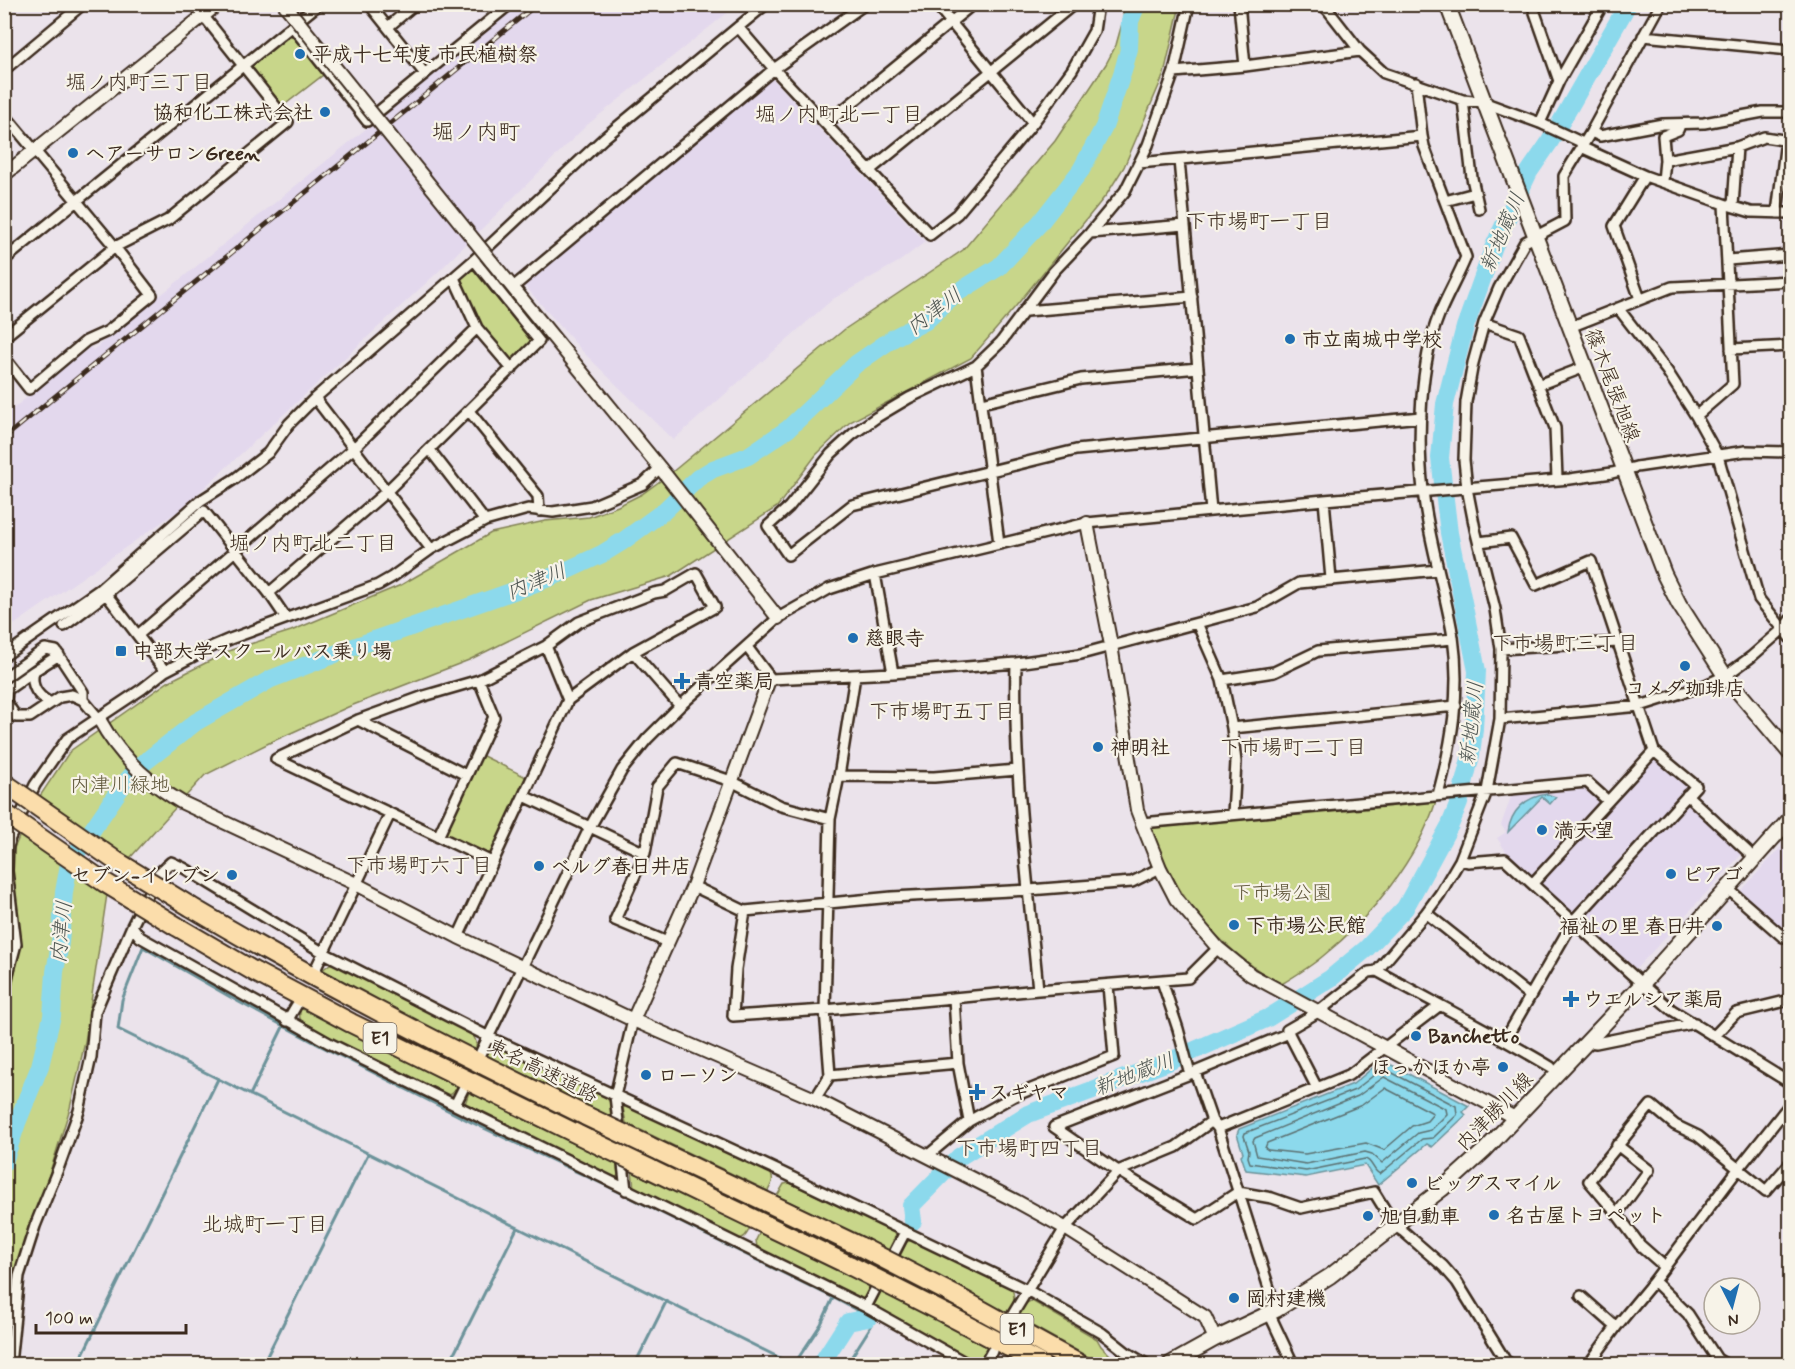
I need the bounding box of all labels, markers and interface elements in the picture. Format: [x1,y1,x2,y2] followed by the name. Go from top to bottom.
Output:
[312,42,537,69] place label: 平成十七年度 市民植樹祭
[293,47,307,61] marker: 平成十七年度 市民植樹祭
[66,69,213,97] district label: 堀ノ内町三丁目
[153,100,313,127] place label: 協和化工株式会社
[755,101,923,129] district label: 堀ノ内町北一丁目
[318,105,332,119] marker: 協和化工株式会社
[432,119,520,147] district label: 堀ノ内町
[85,141,260,168] place label: ヘアーサロンGreen
[66,146,80,160] marker: ヘアーサロンGreen
[1474,188,1532,277] water label: 新地蔵川
[1186,208,1333,236] district label: 下市場町一丁目
[901,282,968,342] water label: 内津川
[1577,325,1646,446] street label: 篠木尾張旭線
[1302,327,1442,354] place label: 市立南城中学校
[1283,332,1297,346] marker: 市立南城中学校
[229,530,397,558] district label: 堀ノ内町北二丁目
[502,557,571,607] water label: 内津川
[865,626,925,653] place label: 慈眼寺
[1492,630,1639,658] district label: 下市場町三丁目
[846,631,860,645] marker: 慈眼寺
[133,639,392,666] place label: 中部大学スクールバス乗り場
[114,644,128,658] marker: 中部大学スクールバス乗り場
[1678,659,1692,673] marker: コメダ珈琲店
[694,669,774,696] place label: 青空薬局
[675,674,689,688] marker: 青空薬局
[1625,676,1745,703] place label: コメダ珈琲店
[1454,680,1490,766] water label: 新地蔵川
[869,698,1016,726] district label: 下市場町五丁目
[1220,734,1367,762] district label: 下市場町二丁目
[1110,735,1170,762] place label: 神明社
[1091,740,1105,754] marker: 神明社
[70,772,170,799] park label: 内津川緑地
[1554,818,1614,845] place label: 満天望
[1535,823,1549,837] marker: 満天望
[346,852,493,880] district label: 下市場町六丁目
[551,854,691,881] place label: ベルグ春日井店
[532,859,546,873] marker: ベルグ春日井店
[1683,862,1743,889] place label: ピアゴ
[71,863,220,890] place label: セブン-イレブン
[1664,867,1678,881] marker: ピアゴ
[225,868,239,882] marker: セブン-イレブン
[1232,880,1332,907] park label: 下市場公園
[45,899,79,965] water label: 内津川
[1246,913,1366,940] place label: 下市場公民館
[1560,914,1705,941] place label: 福祉の里 春日井
[1227,918,1241,932] marker: 下市場公民館
[1710,919,1724,933] marker: 福祉の里 春日井
[1583,987,1723,1014] place label: ウエルシア薬局
[1564,992,1578,1006] marker: ウエルシア薬局
[364,1023,397,1053] road number: E1
[1428,1024,1520,1051] place label: Banchetto
[1409,1029,1423,1043] marker: Banchetto
[482,1033,602,1110] street label: 東名高速道路
[1090,1047,1179,1103] water label: 新地蔵川
[1371,1055,1491,1082] place label: ほっかほか亭
[1496,1060,1510,1074] marker: ほっかほか亭
[658,1063,738,1090] place label: ローソン
[1451,1067,1540,1157] street label: 内津勝川線
[639,1068,653,1082] marker: ローソン
[989,1080,1069,1107] place label: スギヤマ
[970,1085,984,1099] marker: スギヤマ
[956,1135,1103,1163] district label: 下市場町四丁目
[1424,1171,1562,1198] place label: ビッグスマイル
[1405,1176,1419,1190] marker: ビッグスマイル
[1506,1203,1666,1230] place label: 名古屋トヨペット
[1380,1204,1460,1231] place label: 旭自動車
[1487,1208,1501,1222] marker: 名古屋トヨペット
[1361,1209,1375,1223] marker: 旭自動車
[202,1211,328,1239] district label: 北城町一丁目
[1702,1276,1762,1336] north arrow
[1246,1286,1326,1313] place label: 岡村建機
[1227,1291,1241,1305] marker: 岡村建機
[36,1297,186,1335] scale bar
[45,1307,93,1331] text: 100 m
[1727,1308,1740,1330] text: N
[1000,1314,1034,1344] road number: E1

